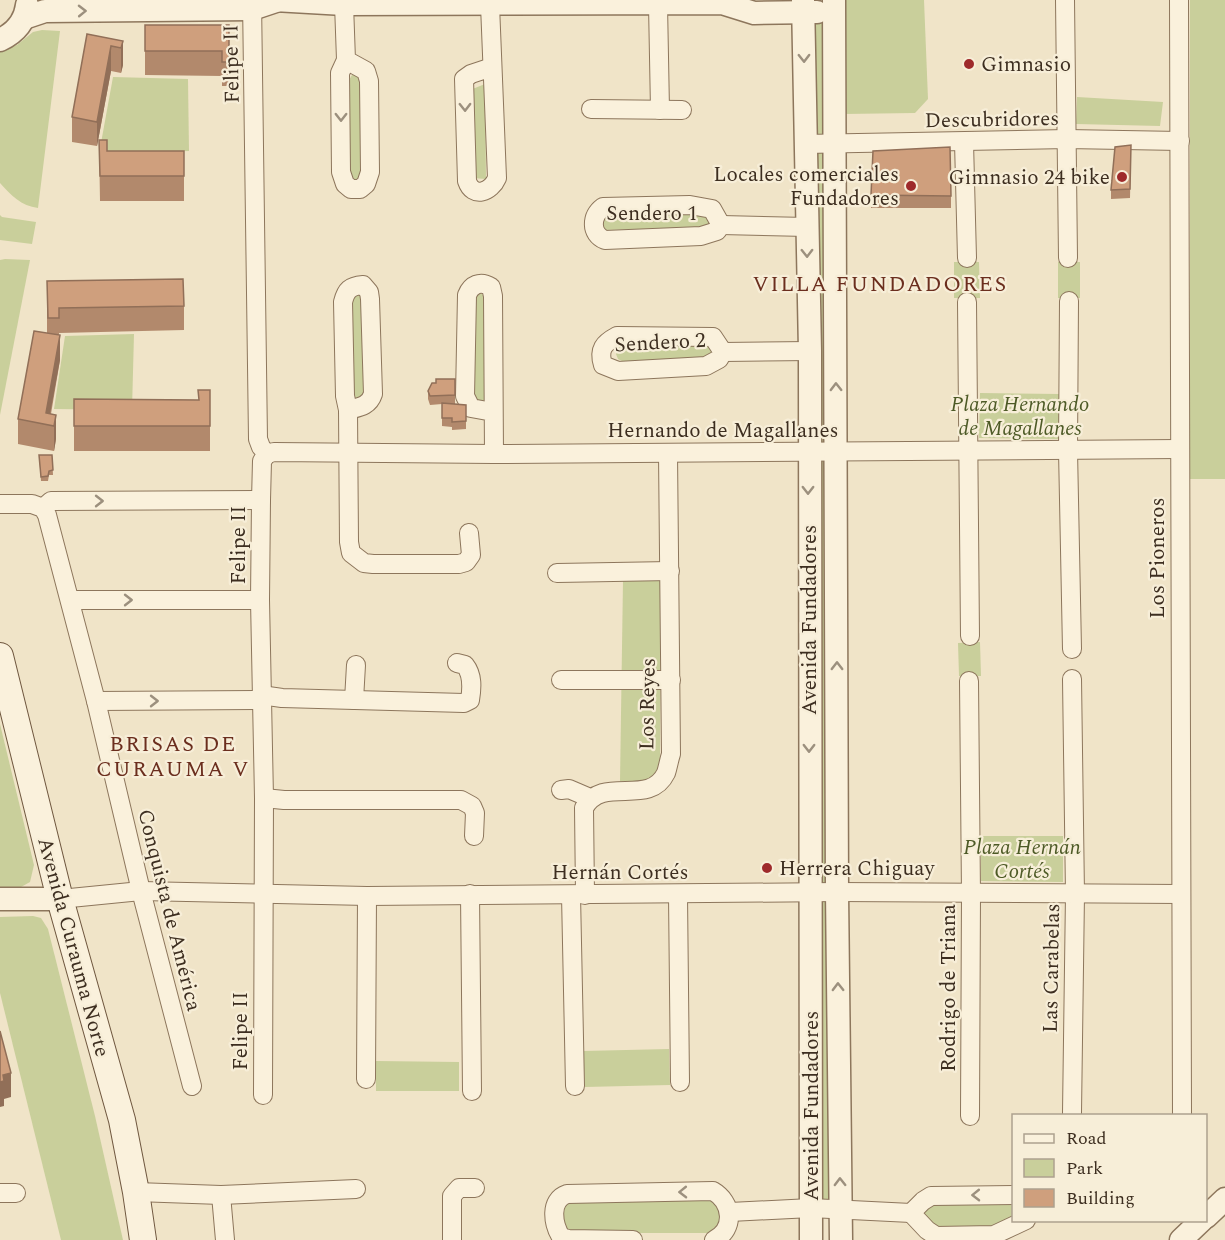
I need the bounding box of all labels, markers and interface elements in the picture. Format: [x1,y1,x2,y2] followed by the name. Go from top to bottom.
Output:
[77,5,86,17] one-way arrow
[215,24,249,104] street label: Felipe II
[981,49,1071,81] place label: Gimnasio
[798,54,810,63] one-way arrow
[962,57,976,71] marker: Gimnasio
[459,102,471,111] one-way arrow
[924,103,1060,137] street label: Descubridores
[335,113,347,122] one-way arrow
[713,159,899,215] place label: Locales comerciales Fundadores
[949,162,1110,194] place label: Gimnasio 24 bike
[1115,170,1129,184] marker: Gimnasio 24 bike
[904,179,918,193] marker: Locales comerciales Fundadores
[606,198,698,230] street label: Sendero 1
[801,249,814,258] one-way arrow
[752,268,1008,301] district label: VILLA FUNDADORES
[614,325,706,361] street label: Sendero 2
[830,382,842,391] one-way arrow
[951,389,1089,445] park label: Plaza Hernando de Magallanes
[607,415,839,447] street label: Hernando de Magallanes
[802,486,815,495] one-way arrow
[94,495,103,507] one-way arrow
[1142,497,1174,619] street label: Los Pioneros
[223,506,255,584] street label: Felipe II
[794,525,826,715] street label: Avenida Fundadores
[124,594,133,606] one-way arrow
[631,658,665,750] street label: Los Reyes
[831,661,843,670] one-way arrow
[150,695,159,707] one-way arrow
[96,728,250,786] district label: BRISAS DE CURAUMA V
[803,744,815,753] one-way arrow
[128,806,210,1015] street label: Conquista de América
[963,832,1081,888] park label: Plaza Hernán Cortés
[28,834,118,1061] street label: Avenida Curauma Norte
[779,853,935,885] place label: Herrera Chiguay
[552,857,688,889] street label: Hernán Cortés
[760,861,774,875] marker: Herrera Chiguay
[933,903,965,1072] street label: Rodrigo de Triana
[1035,903,1069,1033] street label: Las Carabelas
[832,982,844,991] one-way arrow
[225,992,257,1070] street label: Felipe II
[796,1011,828,1201] street label: Avenida Fundadores
[1012,1114,1207,1222] legend
[1066,1125,1107,1152] text: Road
[1066,1155,1103,1182] text: Park
[834,1177,846,1186] one-way arrow
[678,1185,687,1198] one-way arrow
[1066,1185,1135,1212] text: Building
[972,1189,981,1201] one-way arrow

